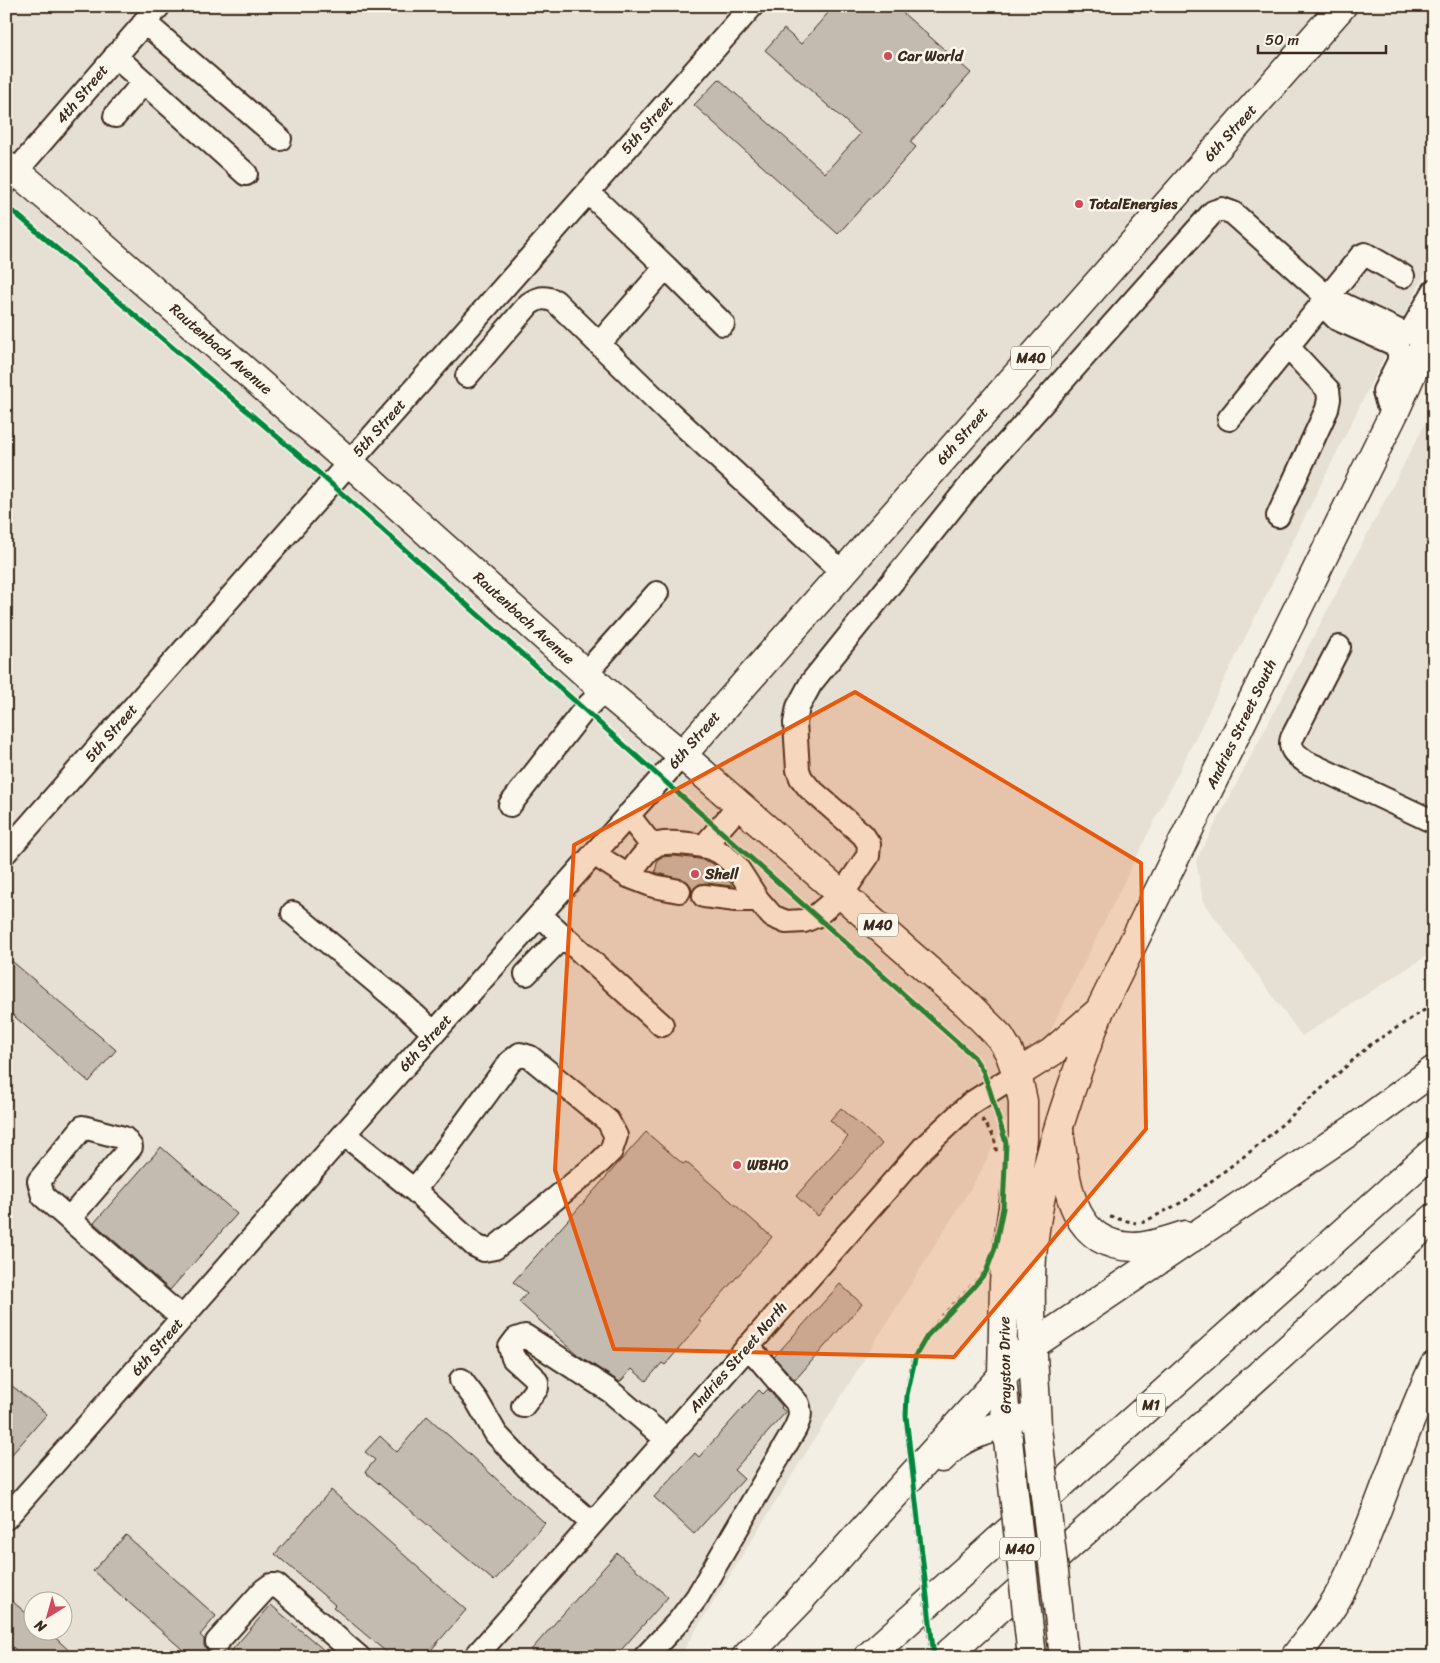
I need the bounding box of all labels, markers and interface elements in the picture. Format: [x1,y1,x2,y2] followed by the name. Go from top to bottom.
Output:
[1258,22,1385,54] scale bar
[1265,27,1300,53] text: 50 m
[897,43,965,69] place label: Car World
[882,50,894,62] marker: Car World
[49,58,115,130] street label: 4th Street
[614,89,680,160] street label: 5th Street
[1197,98,1264,168] street label: 6th Street
[1089,191,1178,217] place label: TotalEnergies
[1073,198,1085,210] marker: TotalEnergies
[164,297,279,402] street label: Rautenbach Avenue
[1011,346,1051,369] road number: M40
[346,393,413,463] street label: 5th Street
[929,401,995,471] street label: 6th Street
[467,565,581,671] street label: Rautenbach Avenue
[1198,655,1284,794] street label: Andries Street South
[78,697,144,768] street label: 5th Street
[661,705,727,775] street label: 6th Street
[704,861,739,887] place label: Shell
[689,868,701,880] marker: Shell
[858,914,898,936] road number: M40
[392,1008,459,1078] street label: 6th Street
[747,1152,789,1178] place label: WBHO
[731,1159,743,1171] marker: WBHO
[682,1295,794,1419] street label: Andries Street North
[124,1312,190,1382] street label: 6th Street
[991,1316,1019,1414] street label: Grayston Drive
[1137,1394,1165,1416] road number: M1
[1000,1538,1040,1560] road number: M40
[22,1590,72,1640] north arrow
[29,1613,53,1639] text: N

